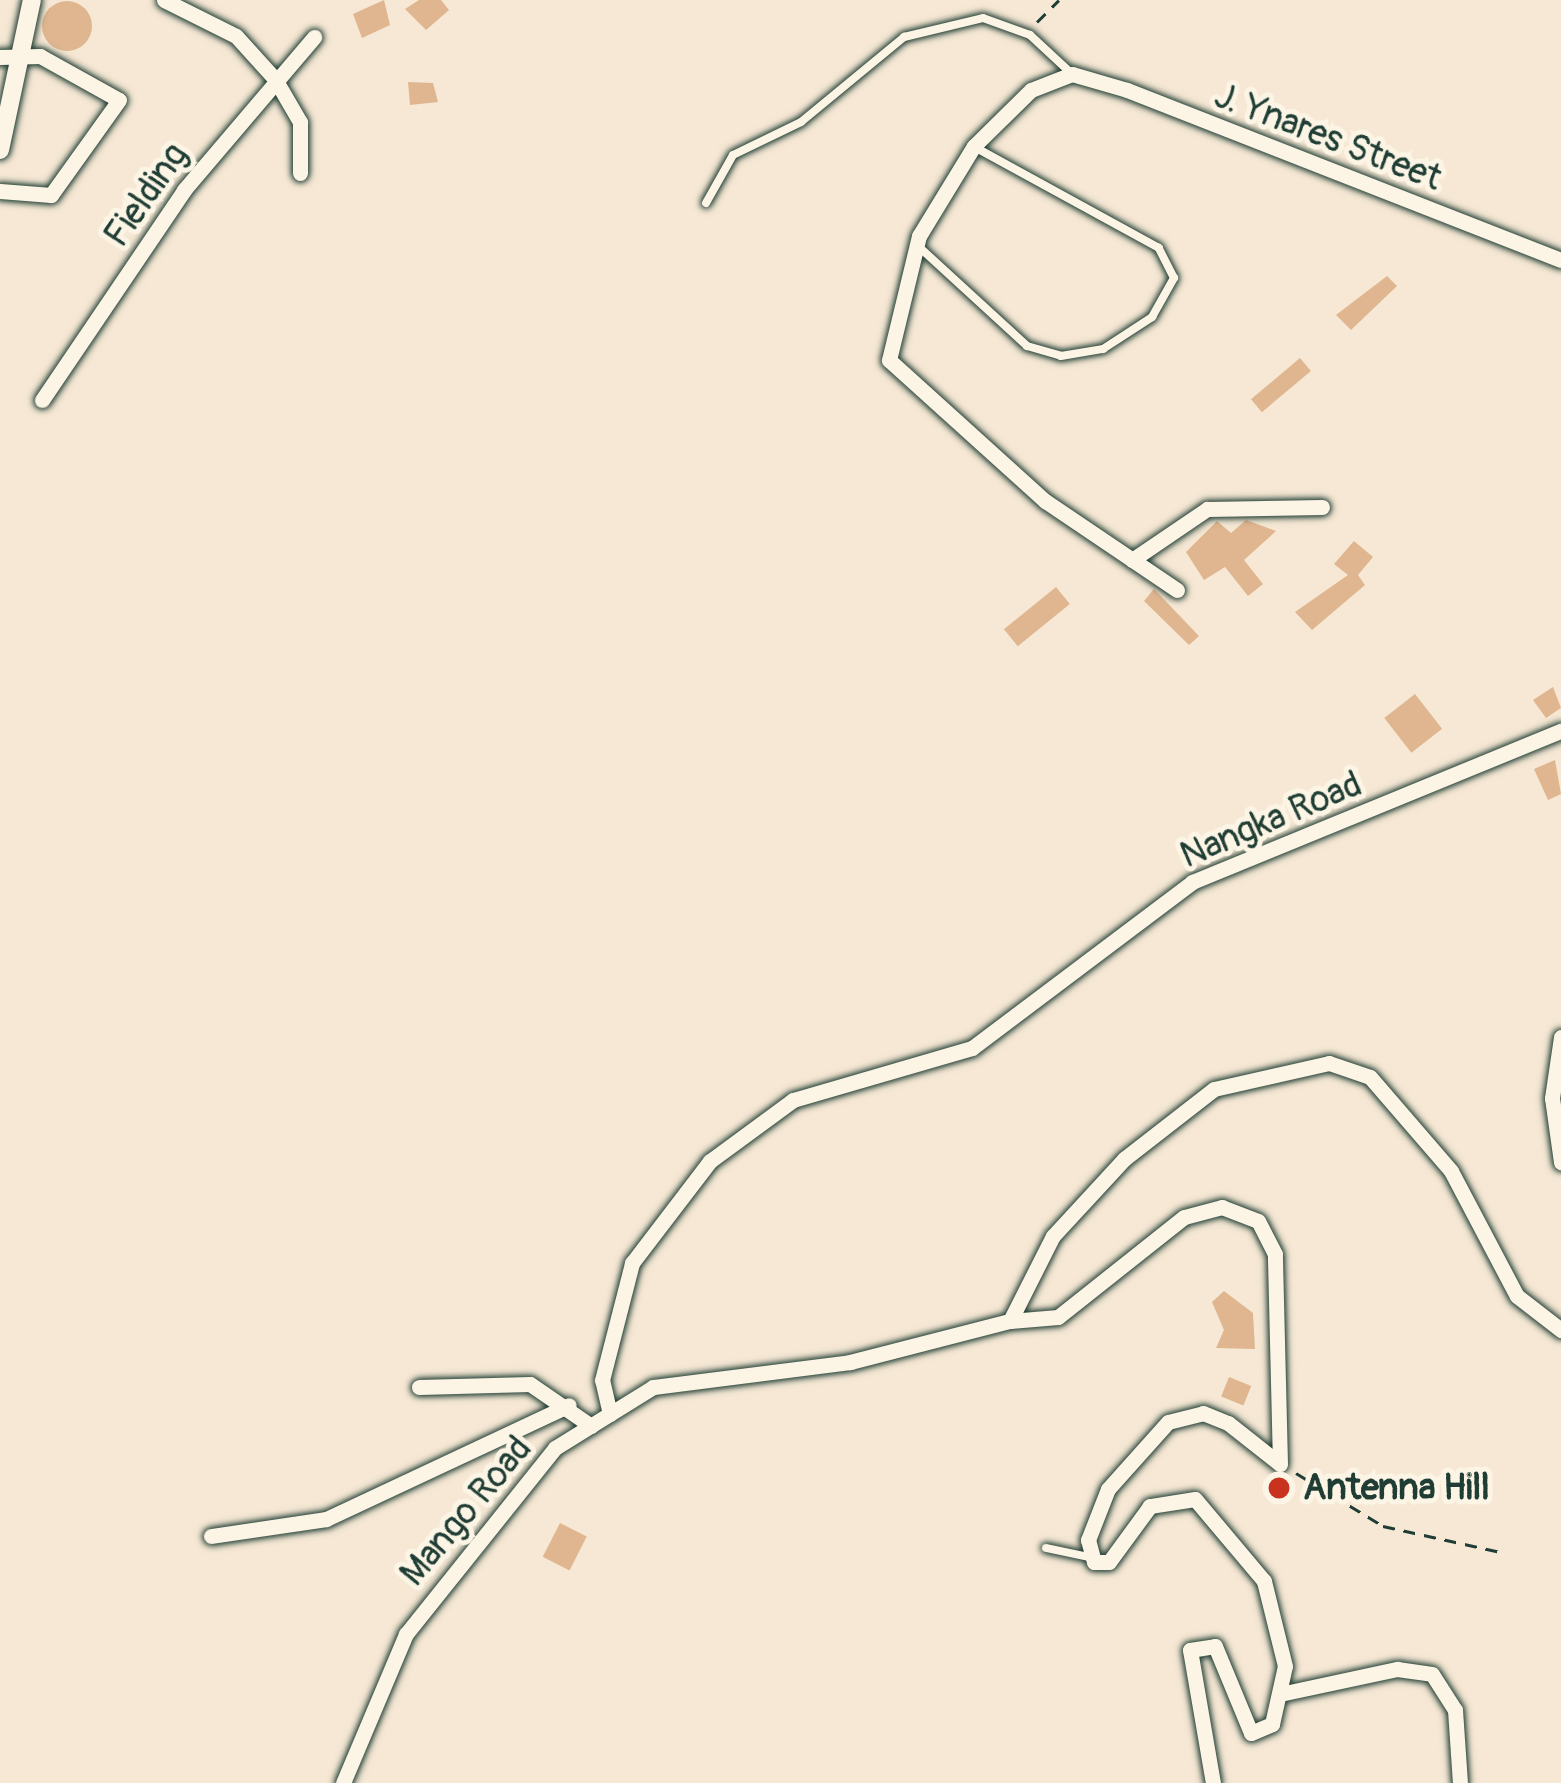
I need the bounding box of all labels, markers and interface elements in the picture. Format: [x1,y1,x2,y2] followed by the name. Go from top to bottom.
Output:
[1208,74,1448,200] street label: J. Ynares Street
[95,135,197,255] street label: Fielding
[1174,762,1368,878] street label: Nangka Road
[391,1427,541,1595] street label: Mango Road
[1303,1466,1490,1510] place label: Antenna Hill
[1266,1475,1292,1501] marker: Antenna Hill

